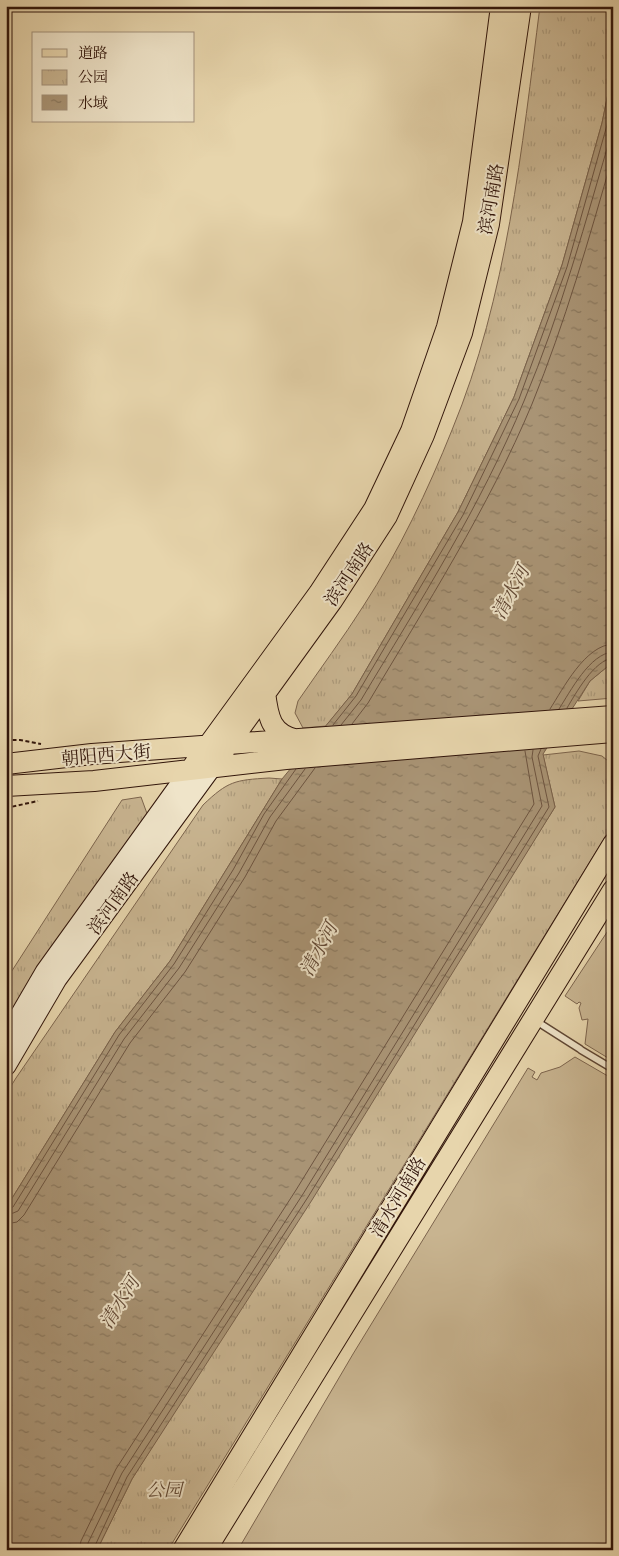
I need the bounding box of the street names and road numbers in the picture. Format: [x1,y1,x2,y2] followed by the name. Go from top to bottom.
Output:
[474,162,508,236] street label: 滨河南路
[320,538,378,610] street label: 滨河南路
[60,740,152,770] street label: 朝阳西大街
[83,867,143,939] street label: 滨河南路
[365,1153,431,1241] street label: 清水河南路

